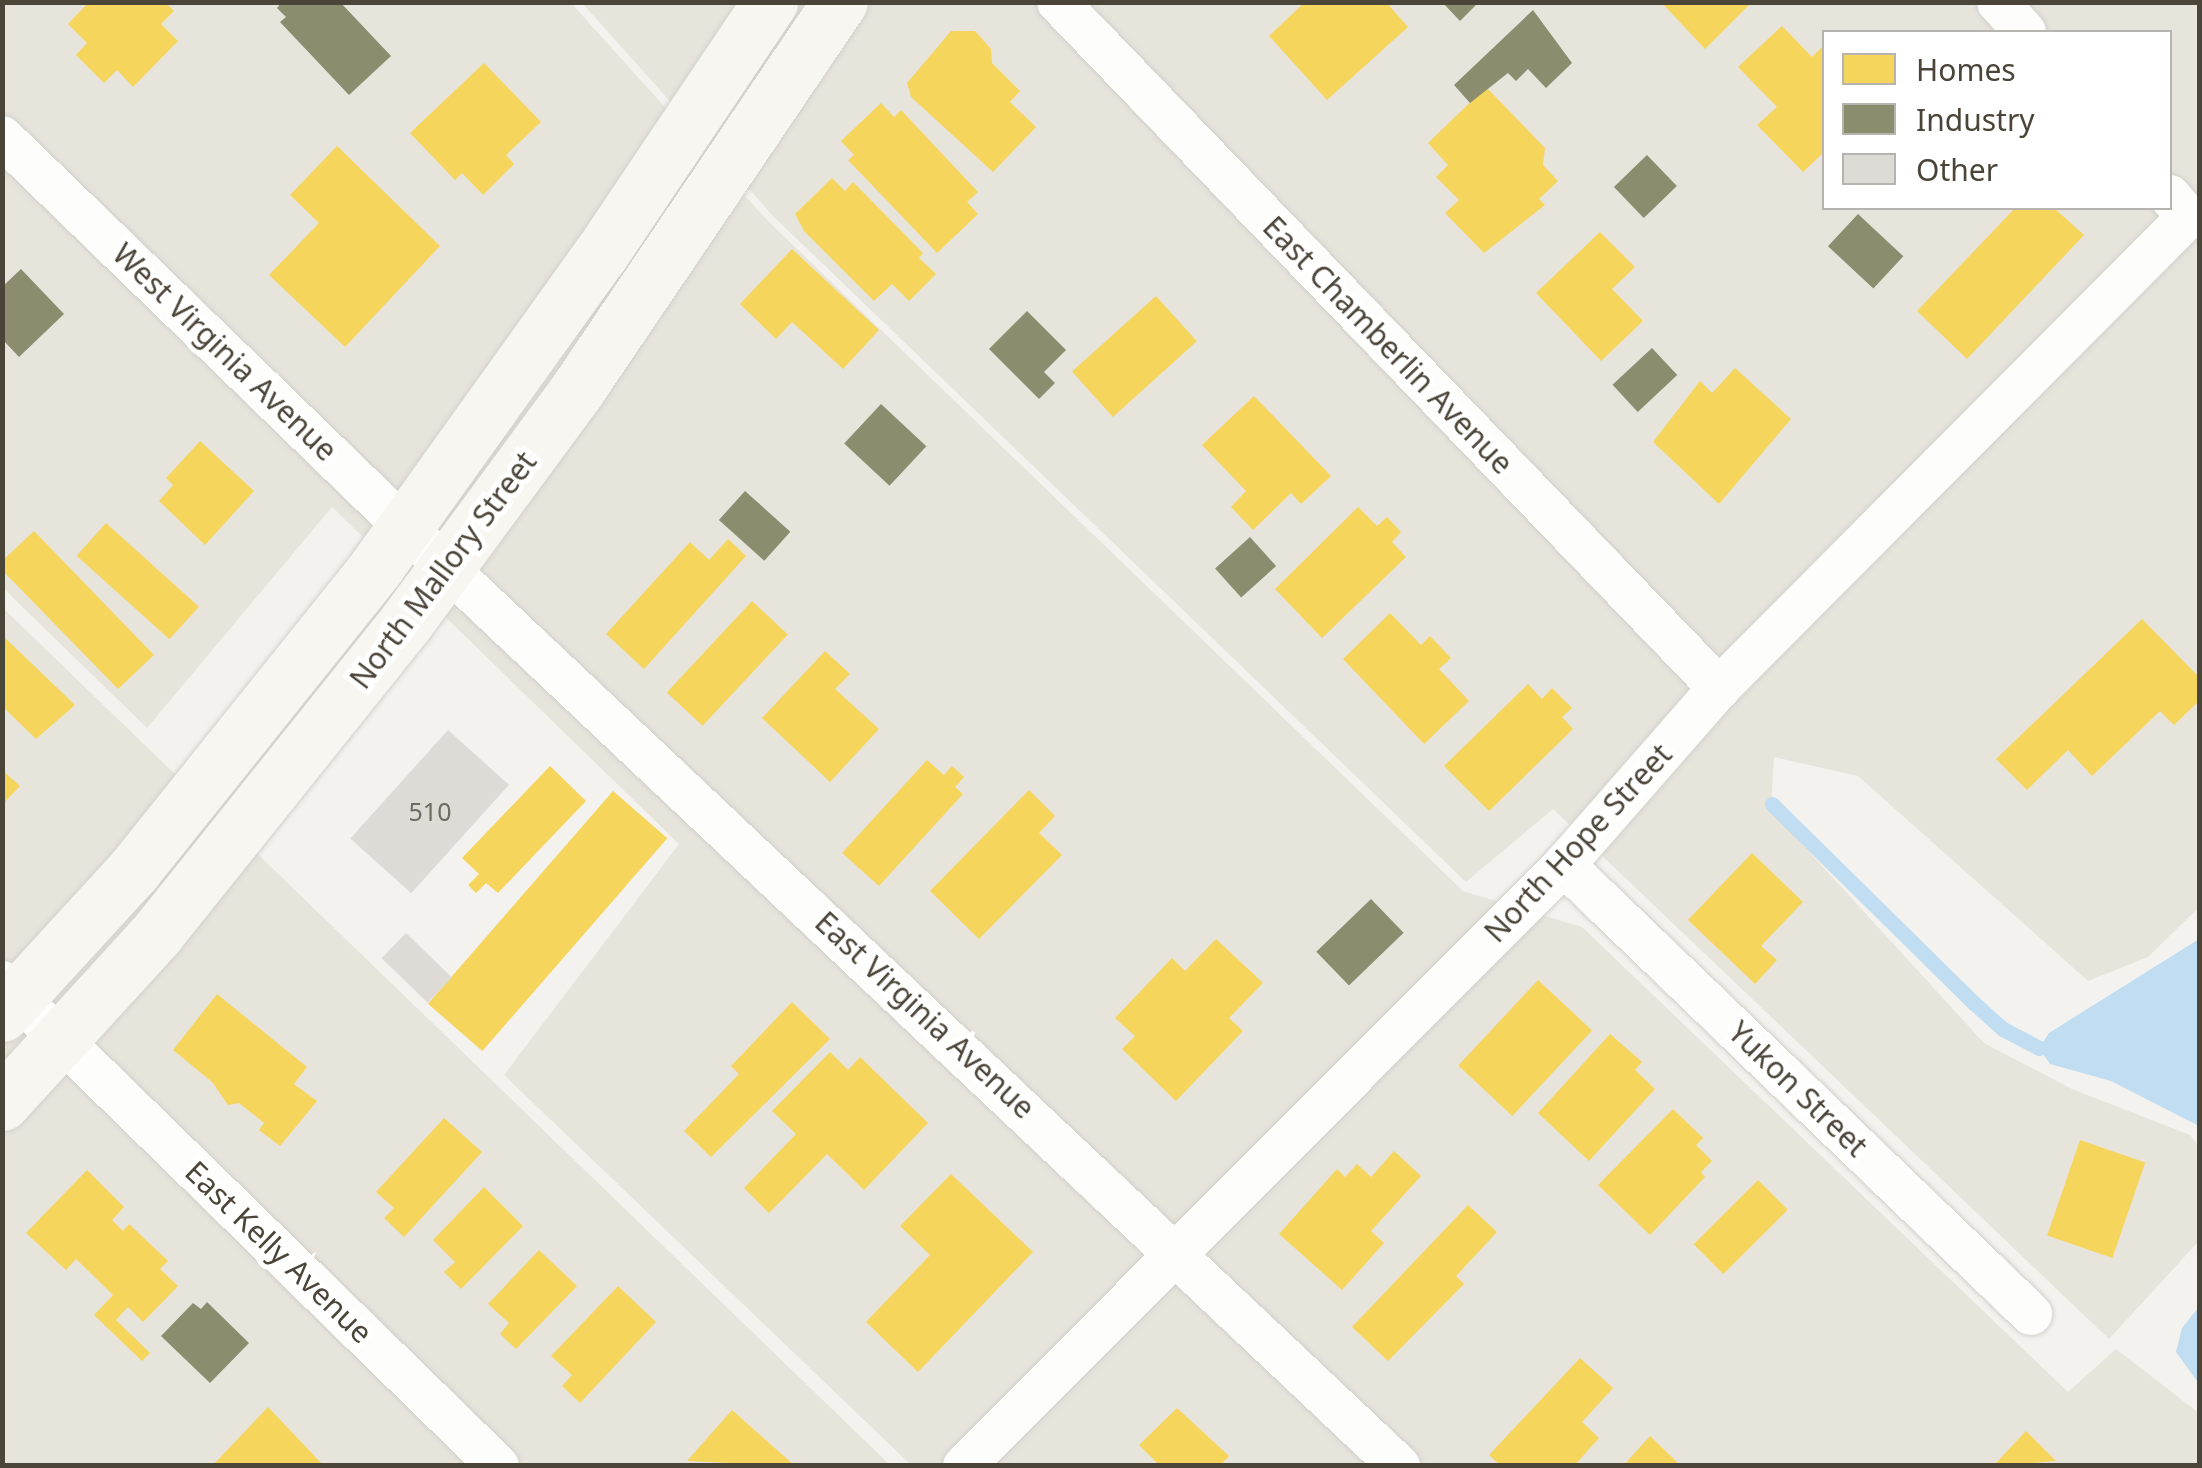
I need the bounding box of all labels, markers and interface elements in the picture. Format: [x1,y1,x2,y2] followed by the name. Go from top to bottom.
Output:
[1822,30,2172,210] legend
[1916,49,2016,90] text: Homes
[1916,99,2035,140] text: Industry
[1916,149,1998,190] text: Other
[1256,209,1520,481] street label: East Chamberlin Avenue
[106,236,344,468] street label: West Virginia Avenue
[342,444,544,696] street label: North Mallory Street
[1477,736,1679,950] street label: North Hope Street
[409,796,451,826] house number: 510
[808,904,1042,1126] street label: East Virginia Avenue
[1721,1014,1875,1164] street label: Yukon Street
[178,1154,380,1350] street label: East Kelly Avenue

